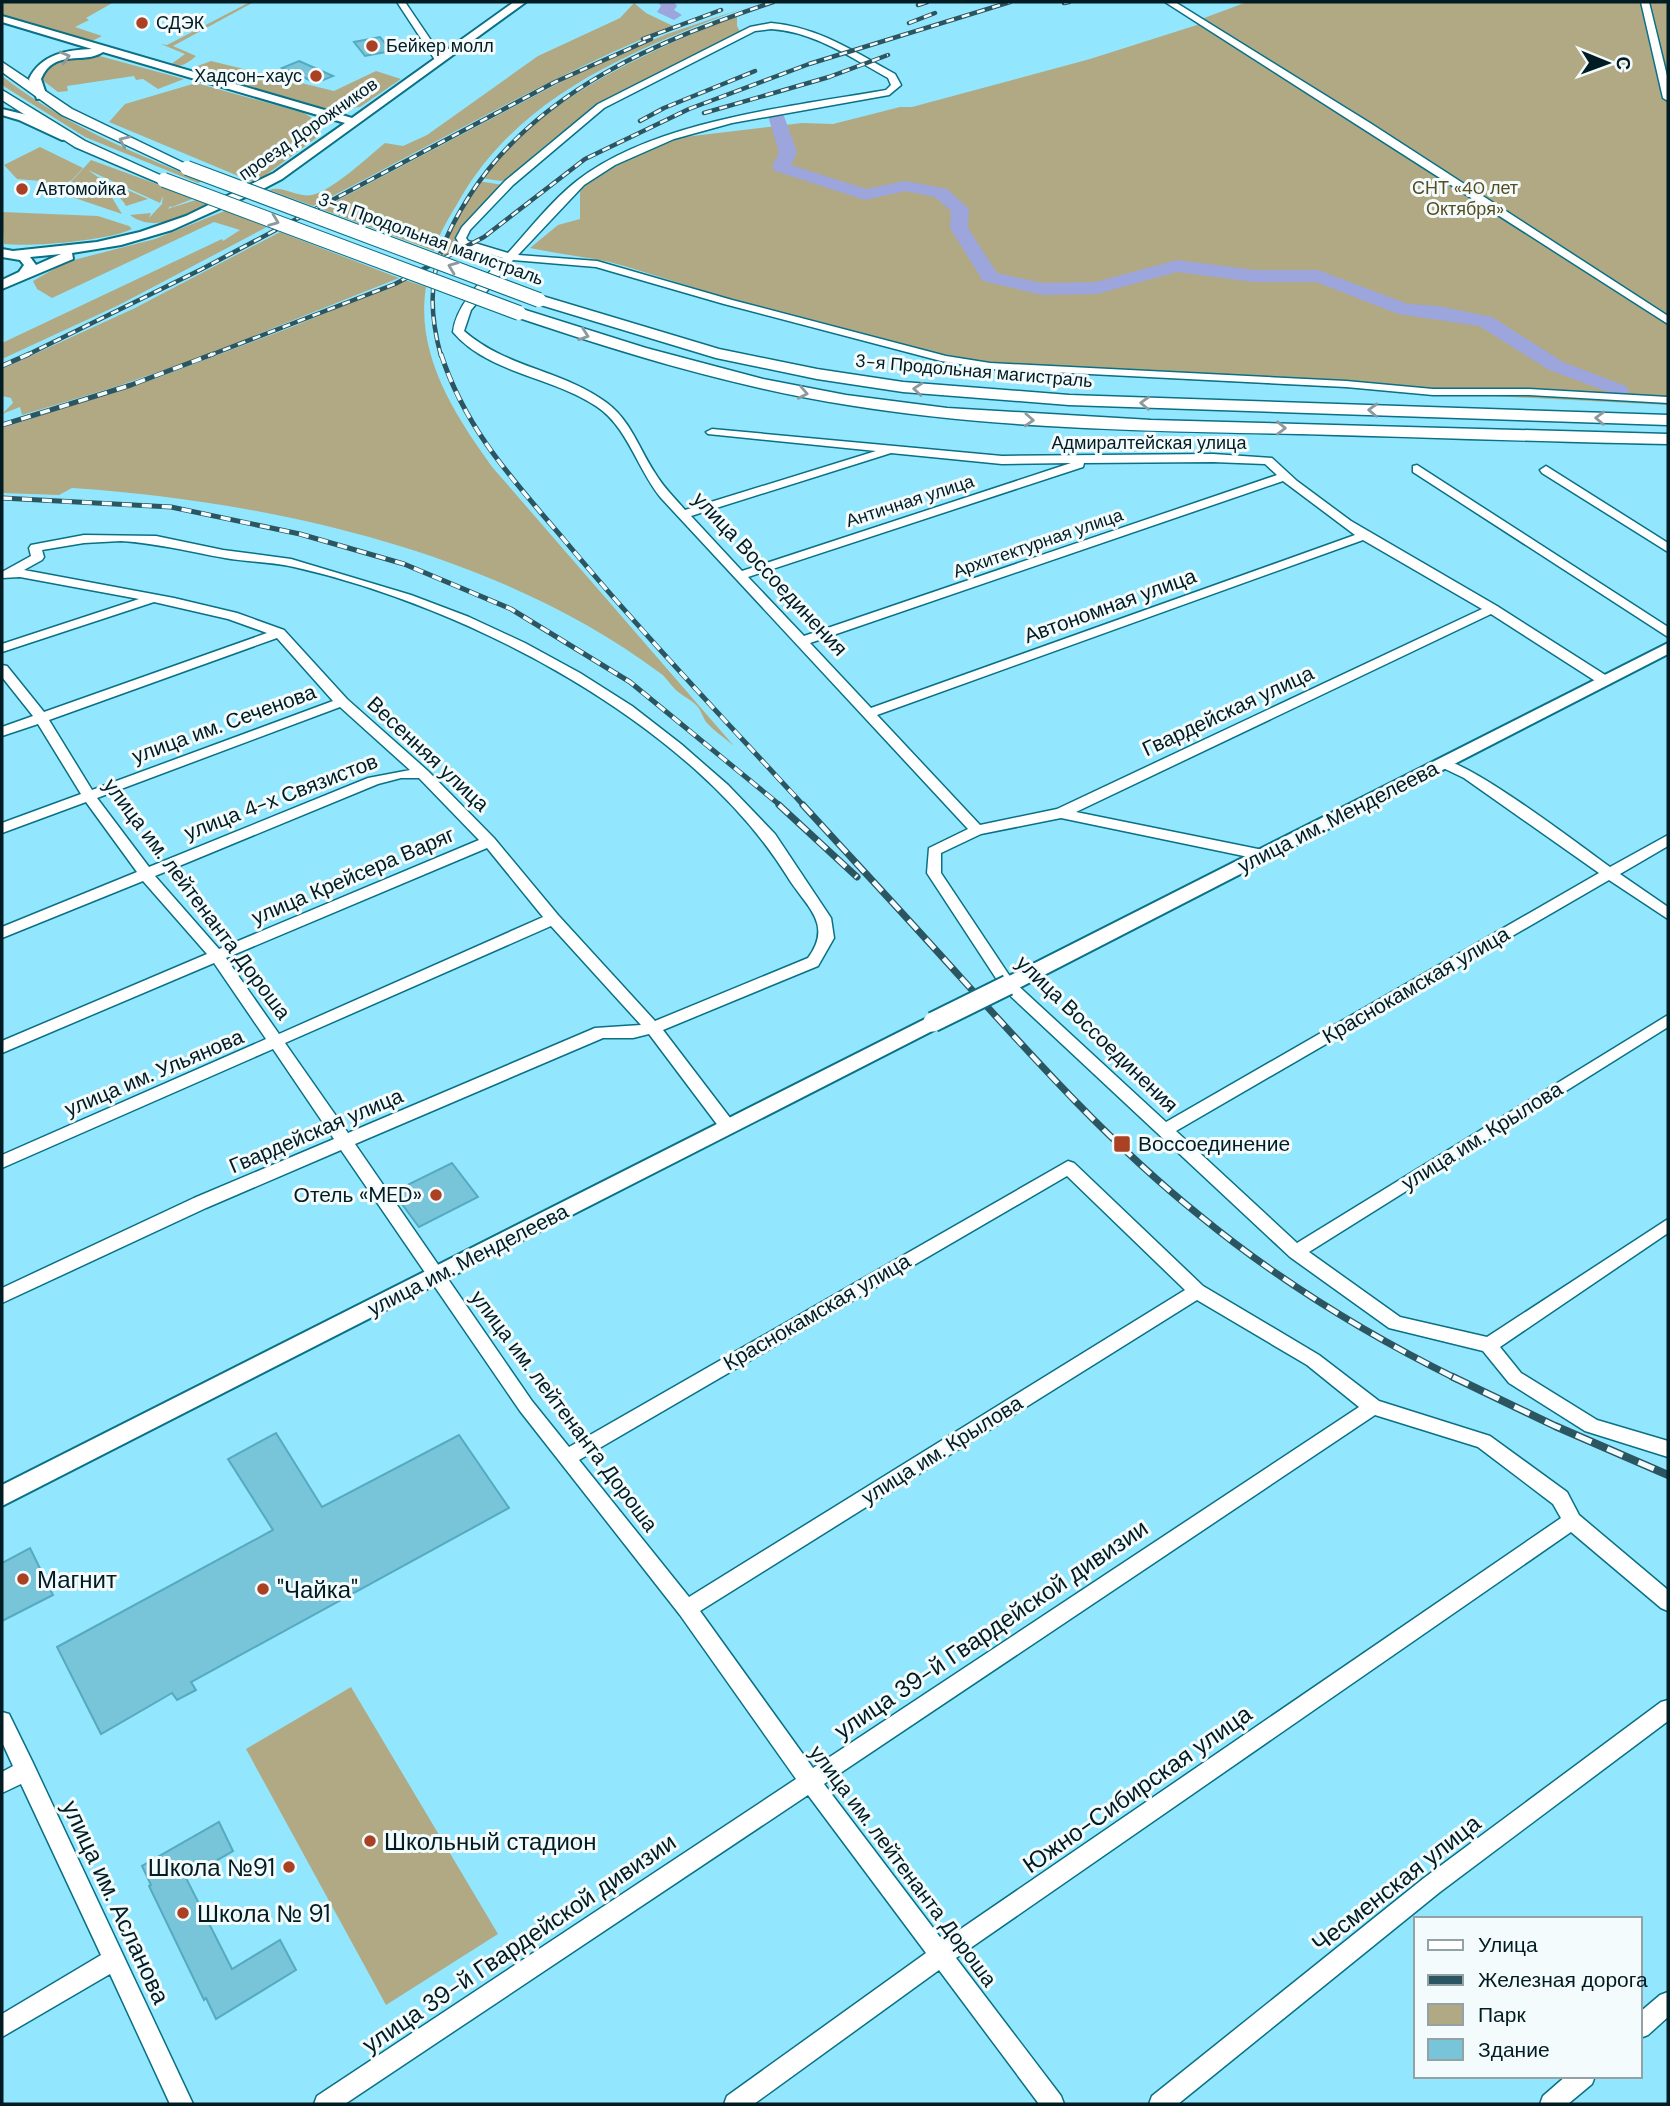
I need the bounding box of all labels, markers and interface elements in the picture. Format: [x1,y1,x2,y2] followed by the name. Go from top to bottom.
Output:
[156,11,205,35] place label: СДЭК
[134,15,150,31] marker: СДЭК
[1572,28,1642,98] north arrow
[386,34,494,58] place label: Бейкер молл
[364,38,380,54] marker: Бейкер молл
[58,51,70,65] one-way arrow
[1611,56,1636,71] text: С
[194,64,302,88] place label: Хадсон-хаус
[308,68,324,84] marker: Хадсон-хаус
[234,72,382,186] street label: проезд Дорожников
[119,135,131,149] one-way arrow
[1412,176,1518,221] park label: СНТ «40 лет Октября»
[36,177,127,201] place label: Автомойка
[14,181,30,197] marker: Автомойка
[315,187,547,291] street label: 3-я Продольная магистраль
[267,212,279,226] one-way arrow
[447,262,459,276] one-way arrow
[577,327,589,341] one-way arrow
[854,349,1094,393] street label: 3-я Продольная магистраль
[912,382,923,397] one-way arrow
[797,384,809,399] one-way arrow
[1139,396,1150,411] one-way arrow
[1367,402,1377,418] one-way arrow
[1594,410,1605,425] one-way arrow
[1024,412,1035,427] one-way arrow
[1276,421,1287,436] one-way arrow
[1052,431,1247,455] street label: Адмиралтейская улица
[843,469,978,533] street label: Античная улица
[686,486,854,662] street label: улица Воссоединения
[950,502,1127,583] street label: Архитектурная улица
[1020,562,1200,650] street label: Автономная улица
[1138,659,1319,763] street label: Гвардейская улица
[128,678,320,770] street label: улица им. Сеченова
[361,690,495,818] street label: Весенняя улица
[180,747,382,847] street label: улица 4-х Связистов
[1233,754,1443,880] street label: улица им. Менделеева
[97,773,297,1026] street label: улица им. лейтенанта Дороша
[247,820,459,931] street label: улица Крейсера Варяг
[1317,920,1515,1050] street label: Краснокамская улица
[1010,949,1184,1119] street label: улица Воссоединения
[60,1023,248,1123] street label: улица им. Ульянова
[1396,1075,1568,1197] street label: улица им. Крылова
[225,1082,407,1180] street label: Гвардейская улица
[1138,1130,1290,1158] place label: Воссоединение
[1112,1134,1132,1154] marker: Воссоединение
[294,1181,422,1209] place label: Отель «MED»
[428,1187,444,1203] marker: Отель «MED»
[363,1197,573,1323] street label: улица им. Менделеева
[718,1247,916,1377] street label: Краснокамская улица
[464,1285,664,1538] street label: улица им. лейтенанта Дороша
[856,1389,1028,1511] street label: улица им. Крылова
[828,1512,1154,1746] street label: улица 39-й Гвардейской дивизии
[37,1564,117,1595] place label: Магнит
[15,1571,31,1587] marker: Магнит
[277,1574,358,1605] place label: "Чайка"
[255,1581,271,1597] marker: "Чайка"
[1016,1698,1258,1880] street label: Южно-Сибирская улица
[803,1740,1003,1993] street label: улица им. лейтенанта Дороша
[55,1795,177,2009] street label: улица им. Асланова
[1305,1807,1487,1959] street label: Чесменская улица
[356,1826,682,2060] street label: улица 39-й Гвардейской дивизии
[384,1826,596,1857] place label: Школьный стадион
[362,1833,378,1849] marker: Школьный стадион
[148,1852,275,1883] place label: Школа №91
[281,1859,297,1875] marker: Школа №91
[197,1898,331,1929] place label: Школа № 91
[175,1905,191,1921] marker: Школа № 91
[1414,1917,1642,2078] legend
[1478,1931,1538,1959] text: Улица
[1478,1966,1648,1994] text: Железная дорога
[1478,2001,1526,2029] text: Парк
[1478,2036,1550,2064] text: Здание

